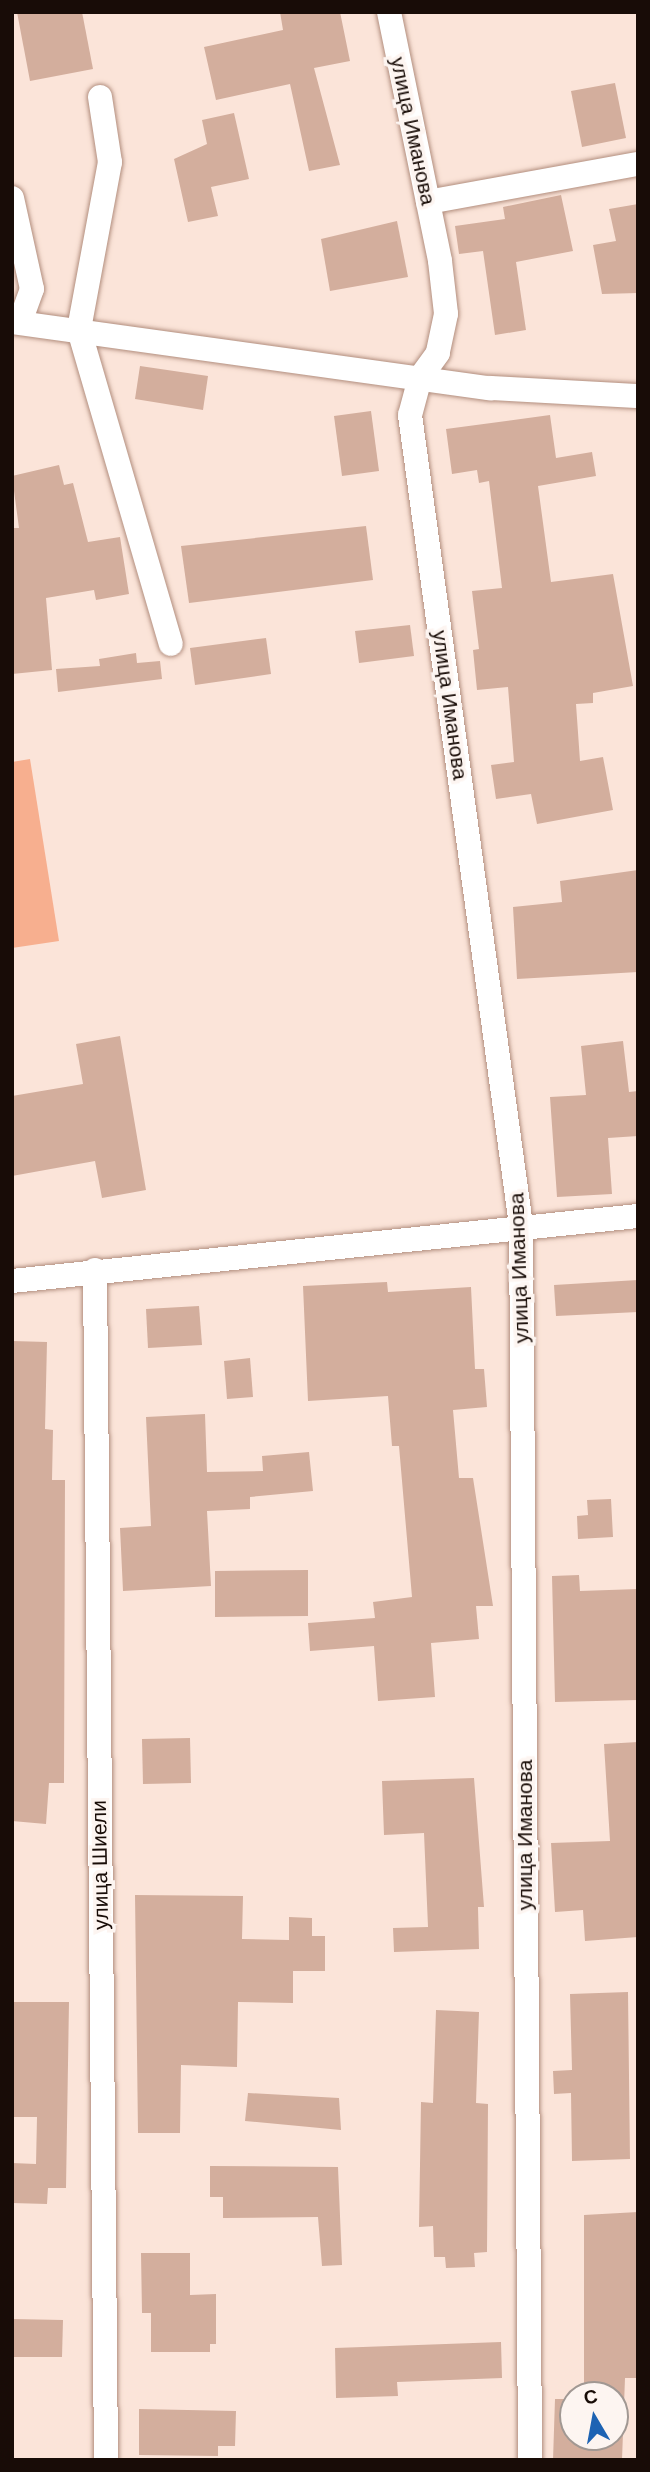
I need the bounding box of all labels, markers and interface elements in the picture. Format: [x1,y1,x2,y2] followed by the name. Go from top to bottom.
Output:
[385,55,441,207] street label: улица Иманова
[427,629,473,781] street label: улица Иманова
[504,1192,534,1344] street label: улица Иманова
[512,1760,538,1910] street label: улица Иманова
[86,1800,114,1930] street label: улица Шиели
[559,2381,629,2451] north arrow
[582,2385,599,2408] text: С

